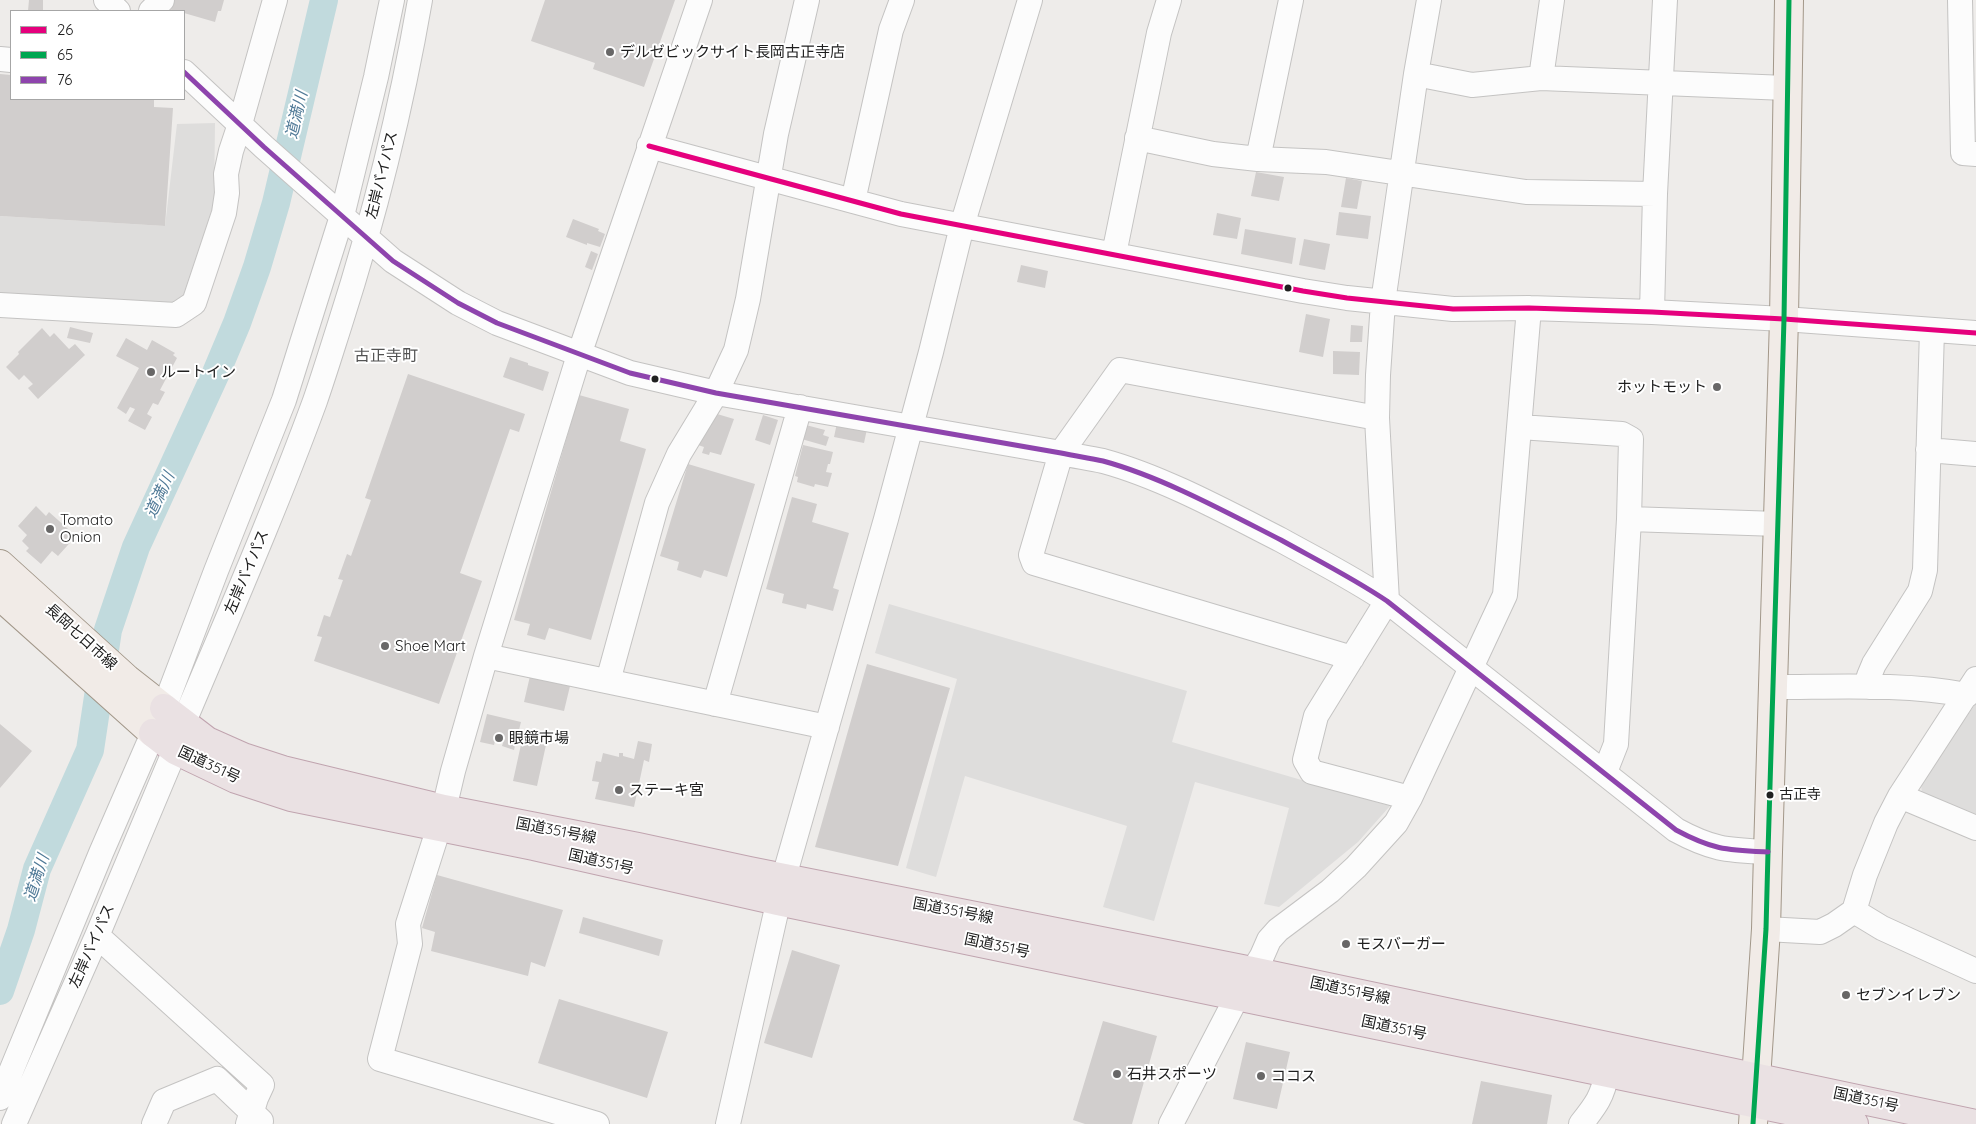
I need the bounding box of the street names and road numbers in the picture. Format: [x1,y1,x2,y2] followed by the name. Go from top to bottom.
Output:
[362,129,402,221] street label: 左岸バイパス
[221,527,273,617] street label: 左岸バイパス
[42,600,120,674] street label: 長岡七日市線
[175,743,243,787] street label: 国道351号
[514,814,598,848] street label: 国道351号線
[567,846,635,878] street label: 国道351号
[911,894,995,928] street label: 国道351号線
[65,901,119,991] street label: 左岸バイパス
[963,930,1031,962] street label: 国道351号
[1308,974,1392,1008] street label: 国道351号線
[1360,1012,1428,1044] street label: 国道351号
[1832,1084,1900,1116] street label: 国道351号

